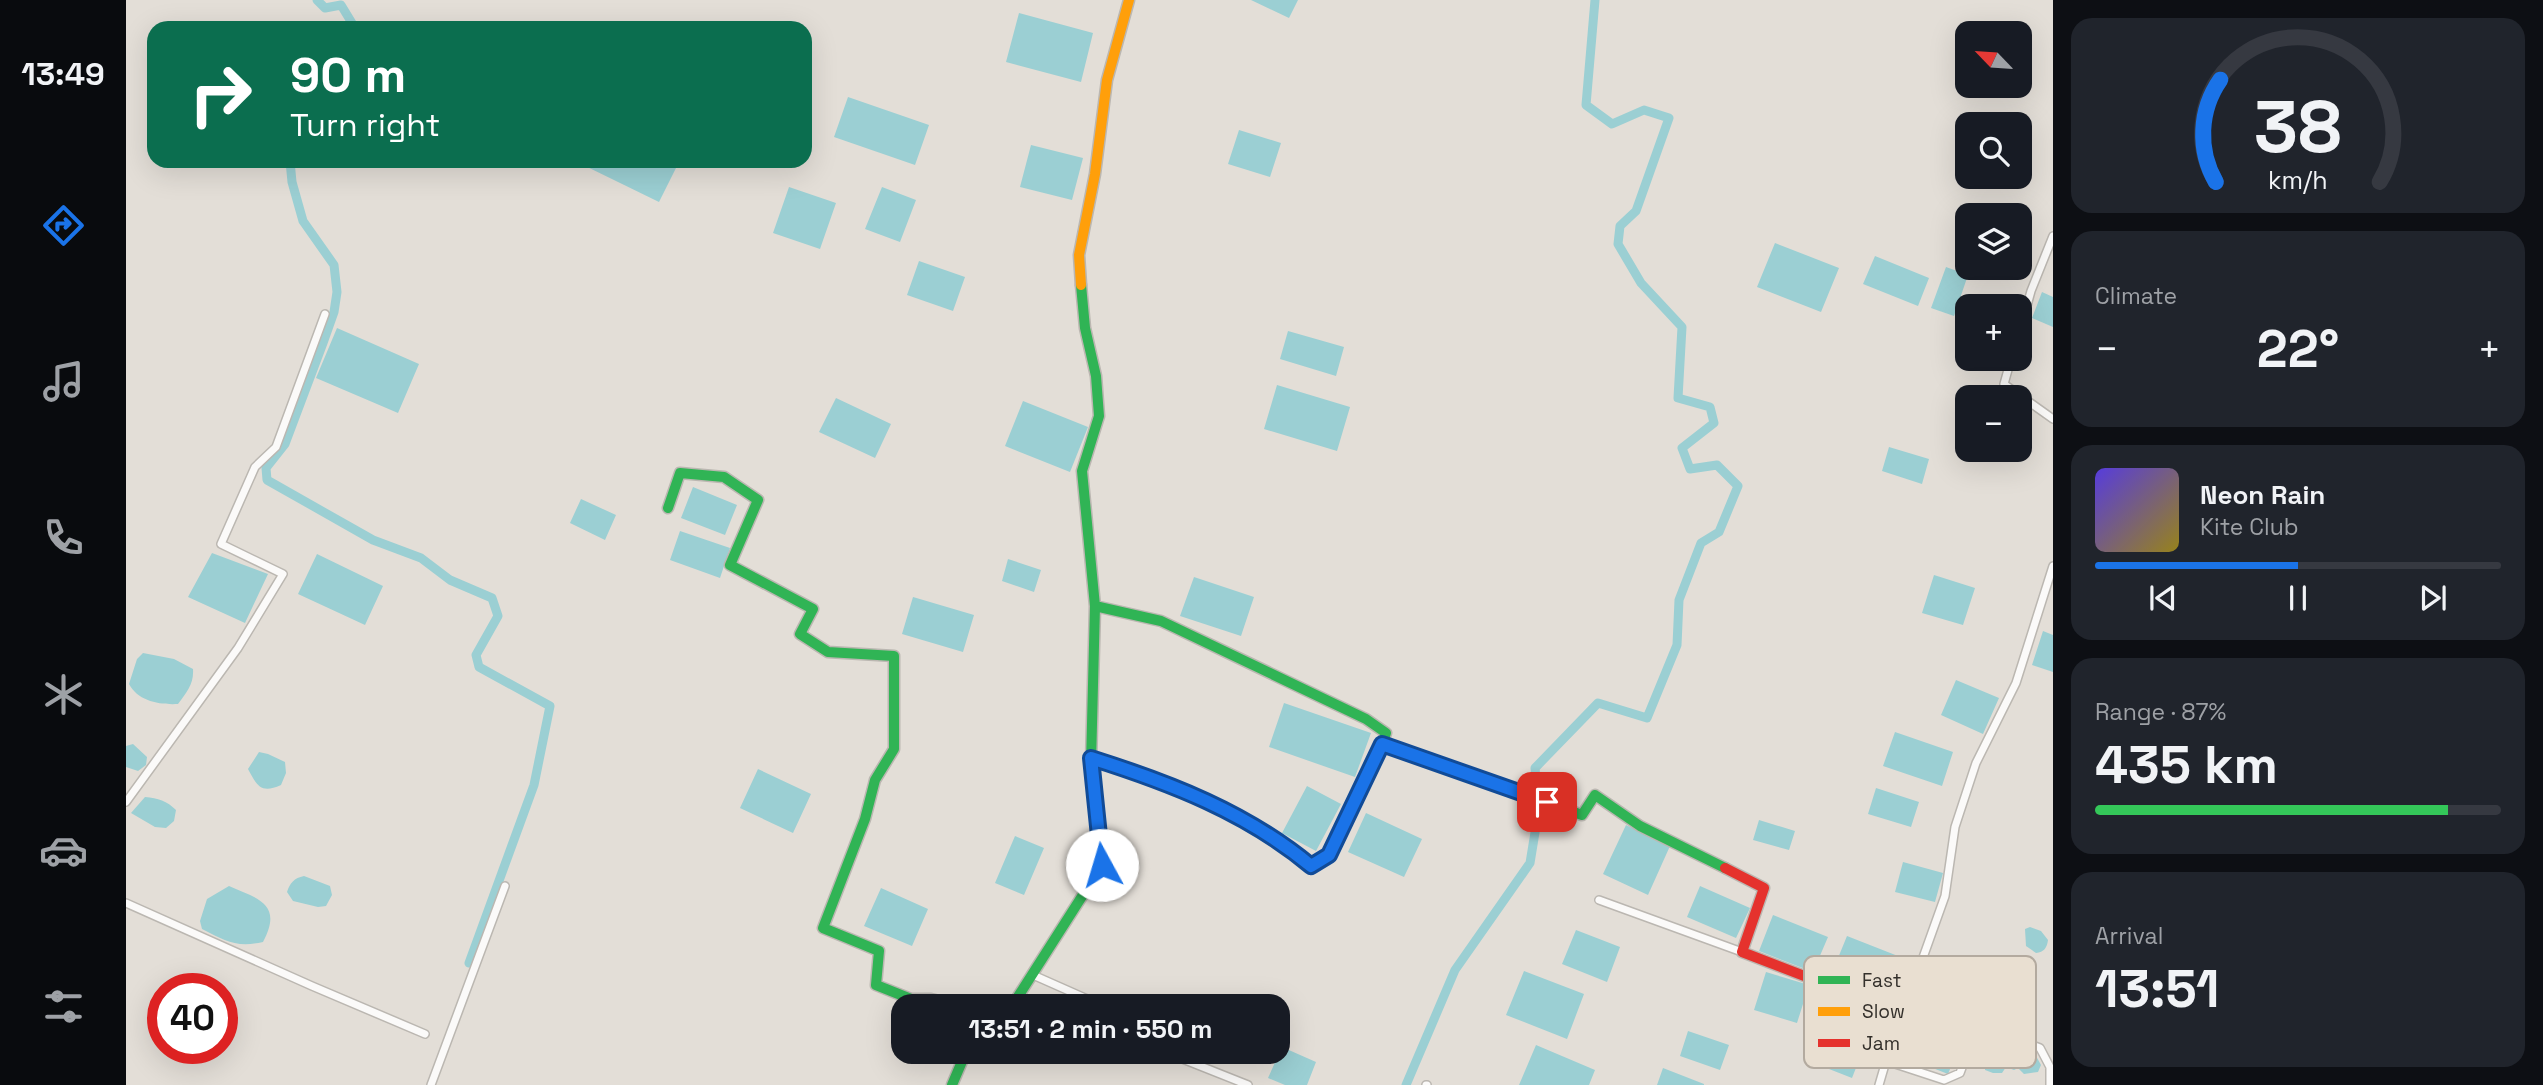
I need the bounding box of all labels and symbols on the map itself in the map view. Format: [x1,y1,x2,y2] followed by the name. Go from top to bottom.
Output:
[1955,21,2032,98] north arrow
[1517,772,1577,832] pin
[1065,828,1139,902] position arrow
[1804,956,2036,1068] legend
[1862,968,1902,993] text: Fast
[147,973,238,1064] speed limit sign: 40
[1862,999,1905,1024] text: Slow
[1862,1031,1900,1056] text: Jam

